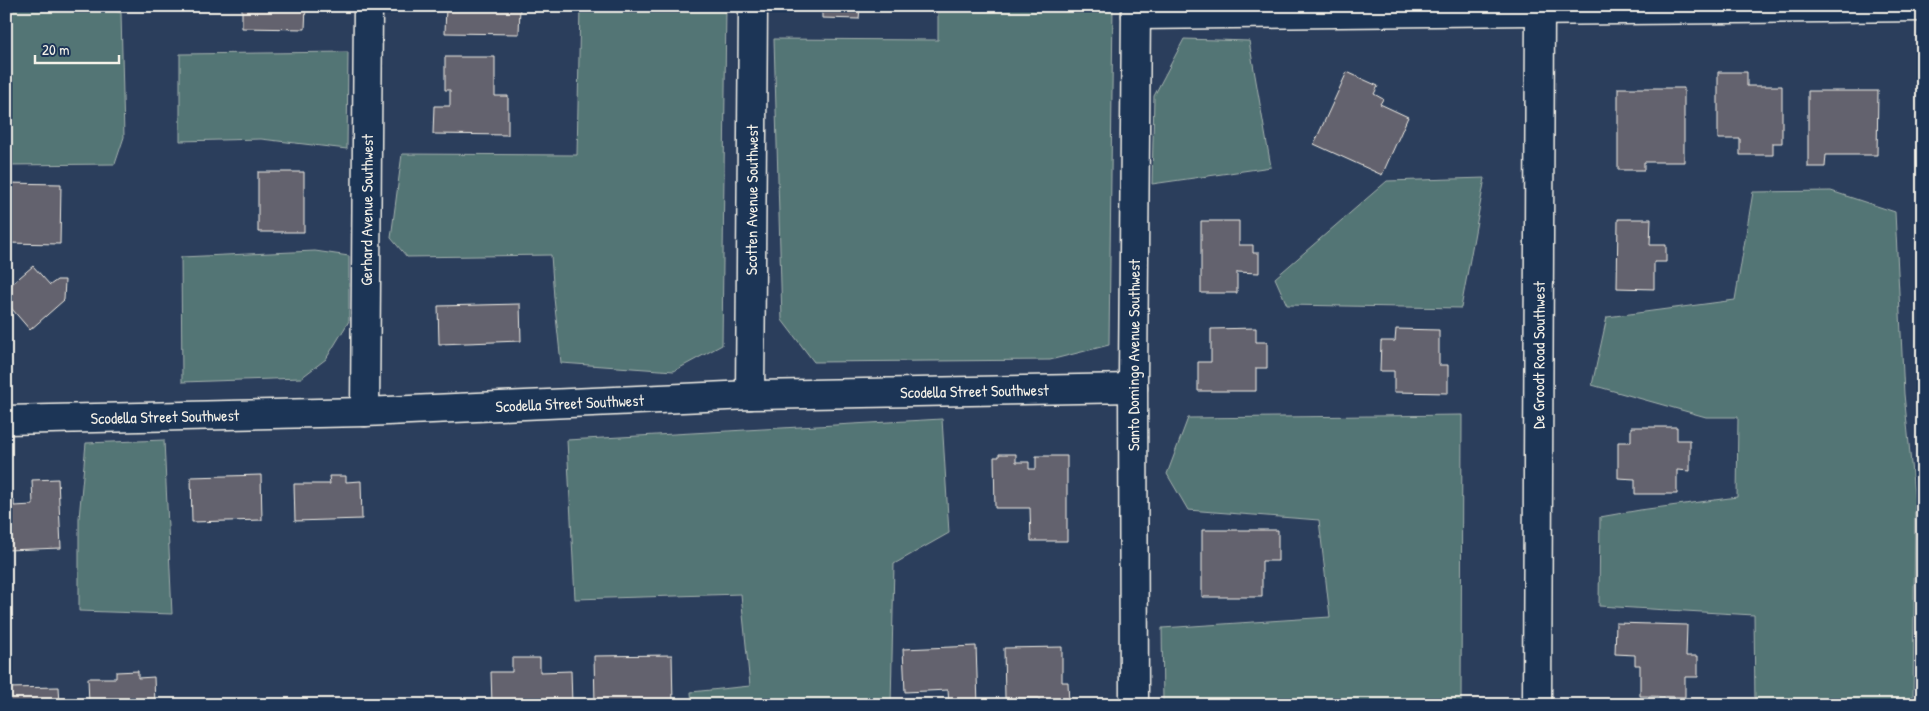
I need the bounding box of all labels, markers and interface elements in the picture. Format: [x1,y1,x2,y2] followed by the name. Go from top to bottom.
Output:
[35,32,119,64] scale bar
[42,39,69,60] text: 20 m
[740,124,763,275] street label: Scotten Avenue Southwest
[355,134,378,286] street label: Gerhard Avenue Southwest
[1122,259,1145,451] street label: Santo Domingo Avenue Southwest
[1527,281,1550,429] street label: De Groodt Road Southwest
[900,379,1049,403] street label: Scodella Street Southwest
[495,389,645,417] street label: Scodella Street Southwest
[90,404,240,429] street label: Scodella Street Southwest

